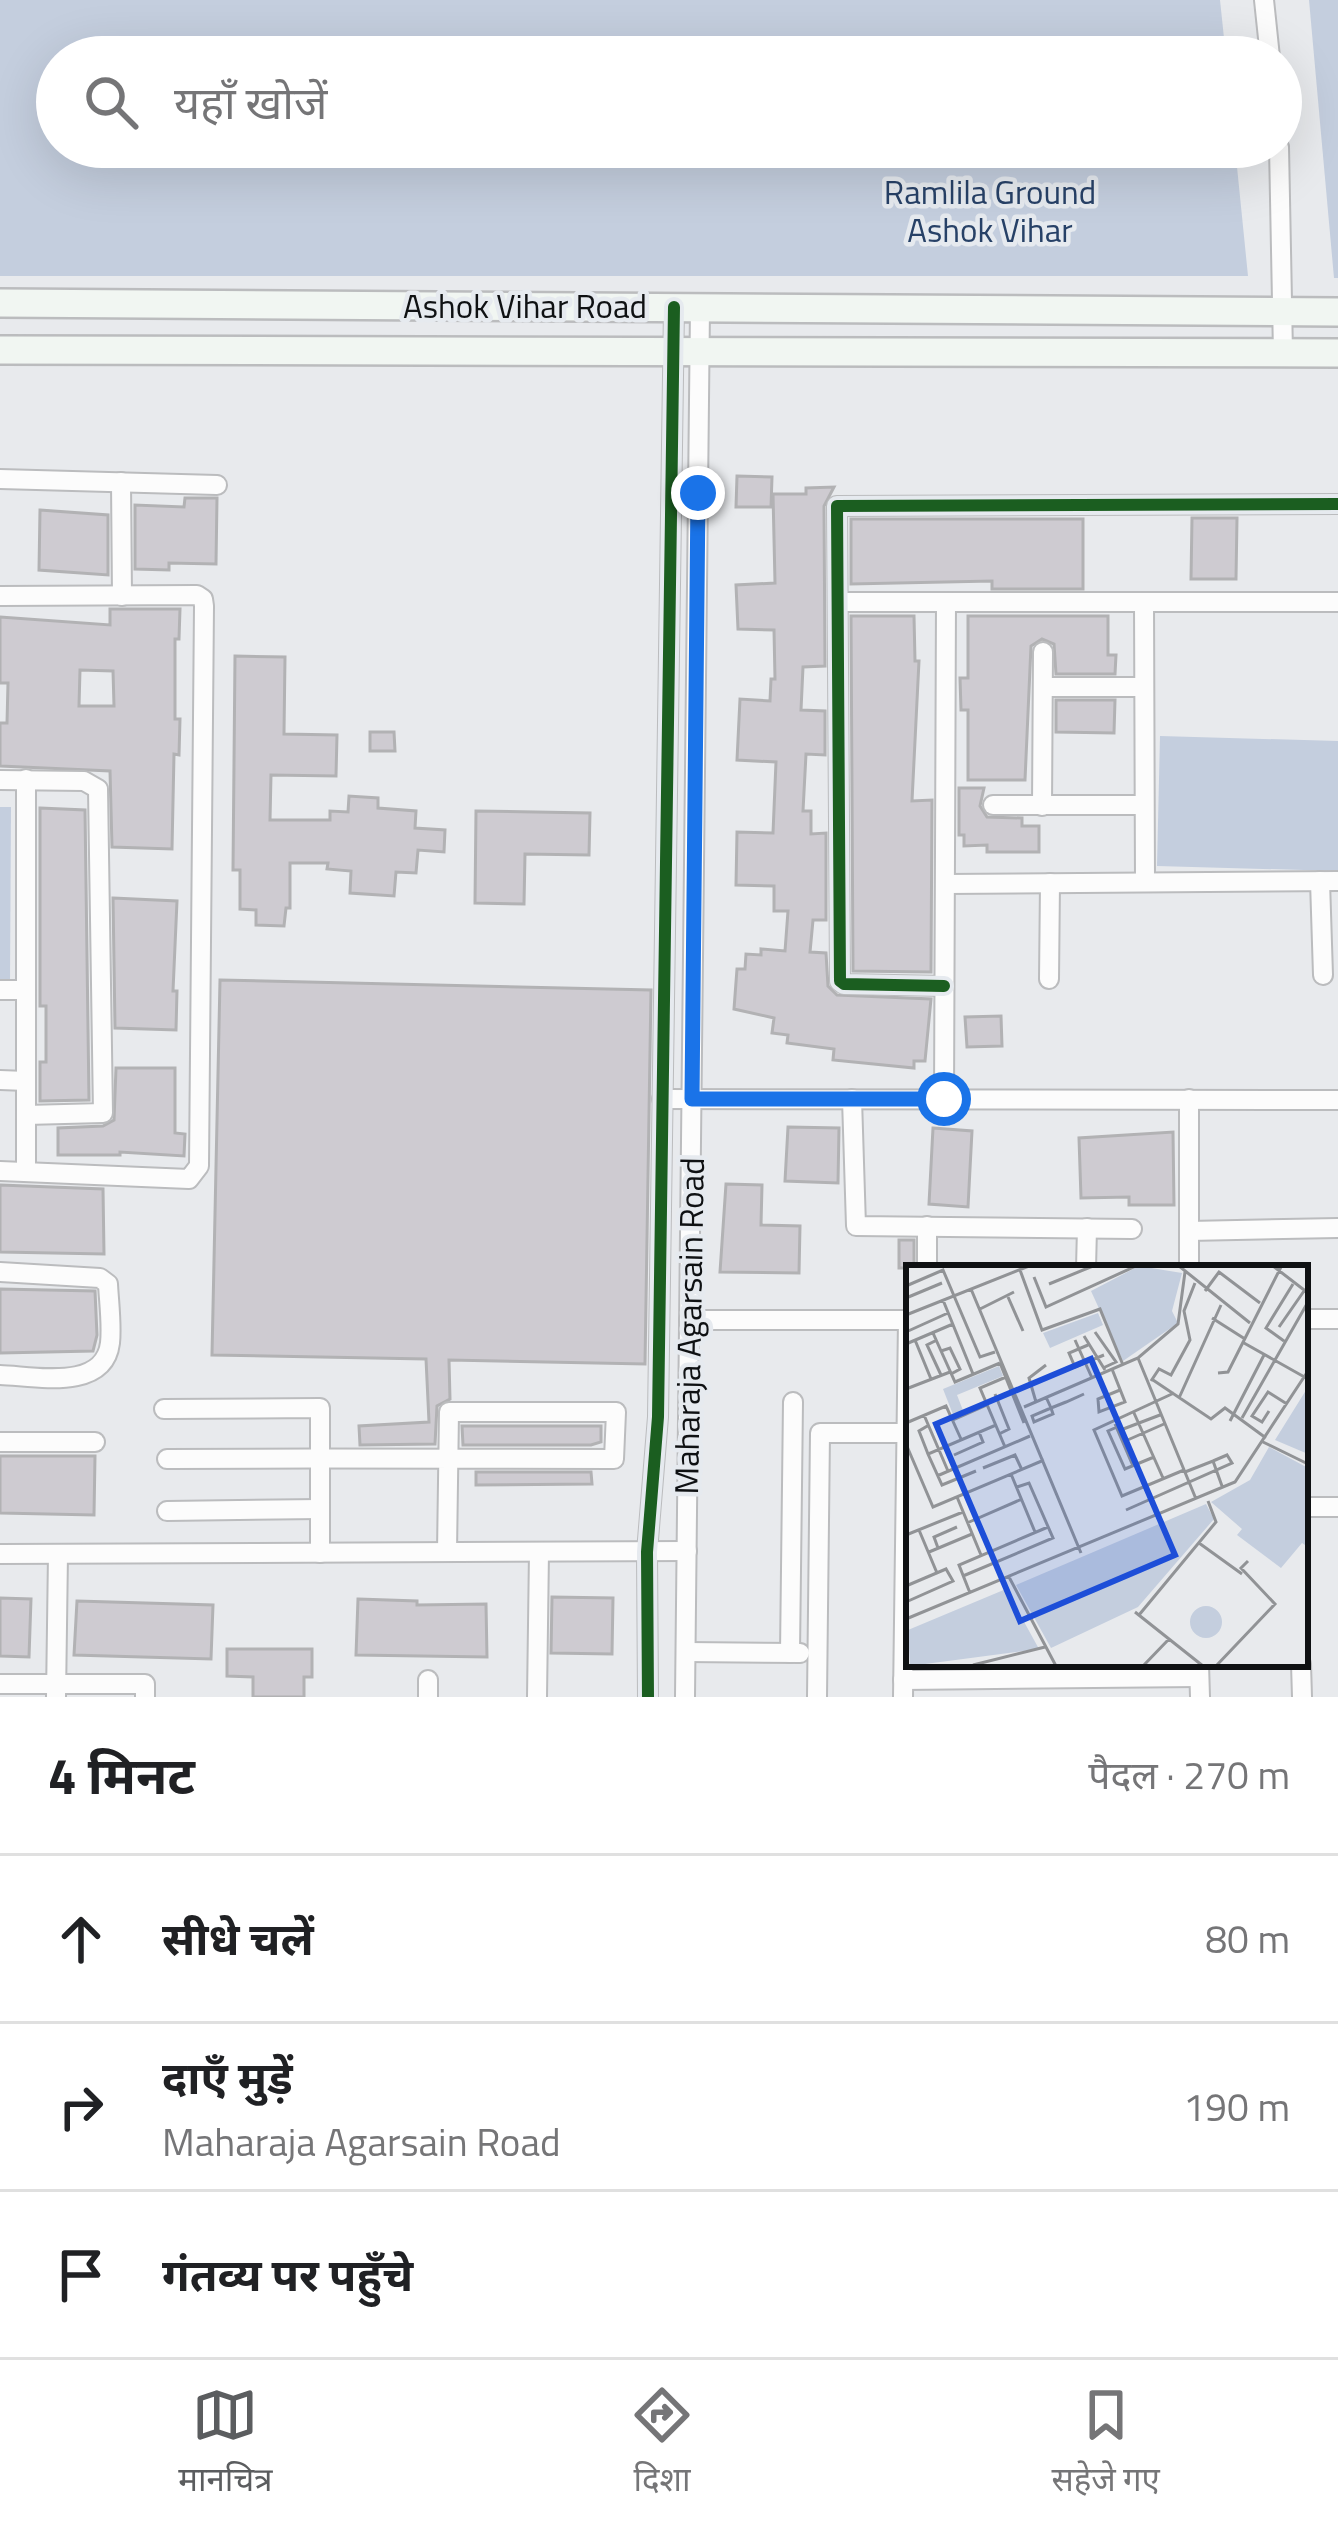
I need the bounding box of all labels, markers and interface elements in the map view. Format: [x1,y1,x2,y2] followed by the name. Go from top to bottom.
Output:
[36,36,1302,168] search box
[174,68,327,136] text: यहाँ खोजें
[78,69,144,135] icon: search
[884,167,1096,255] park label: Ramlila Ground Ashok Vihar
[403,281,647,331] street label: Ashok Vihar Road
[671,466,725,520] route end
[917,1072,971,1126] route start
[661,1157,717,1495] street label: Maharaja Agarsain Road
[906,1265,1308,1667] inset map
[48,1736,195,1814] text: 4 मिनट
[1088,1745,1290,1804] text: पैदल · 270 m
[162,1904,314,1972] text: सीधे चलें
[48,1906,114,1972] icon: ahead
[1205,1909,1290,1968] text: 80 m
[162,2043,293,2111] text: दाएँ मुड़ें
[48,2074,114,2140] icon: right
[1183,2077,1290,2136] text: 190 m
[162,2112,561,2171] text: Maharaja Agarsain Road
[162,2240,413,2308] text: गंतव्य पर पहुँचे
[48,2242,114,2308] icon: arrive
[178,2382,273,2504] tab: मानचित्र
[629,2382,695,2504] tab: दिशा
[1051,2382,1160,2504] tab: सहेजे गए

